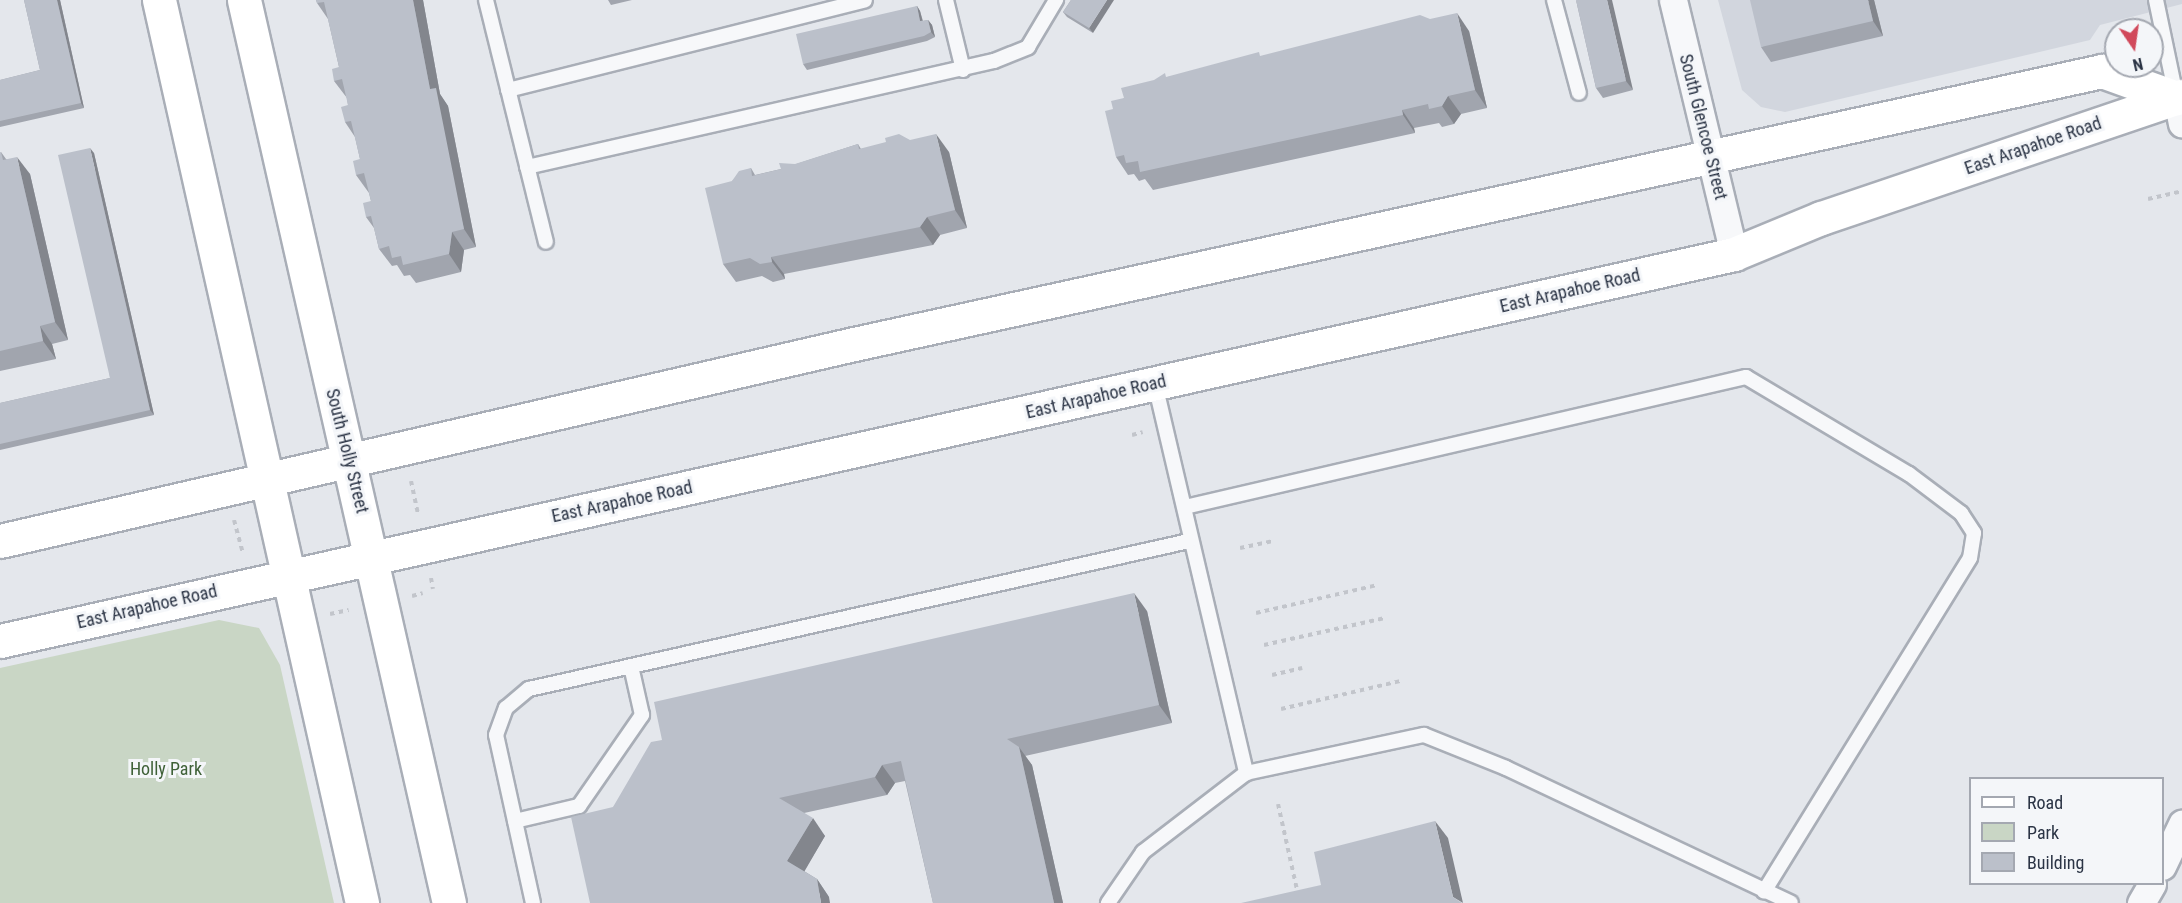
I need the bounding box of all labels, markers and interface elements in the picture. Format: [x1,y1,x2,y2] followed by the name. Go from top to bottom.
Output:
[2104,18,2164,78] north arrow
[1674,52,1732,202] street label: South Glencoe Street
[2131,54,2145,74] text: N
[1962,112,2104,180] street label: East Arapahoe Road
[1498,264,1642,318] street label: East Arapahoe Road
[1024,370,1168,424] street label: East Arapahoe Road
[321,387,373,515] street label: South Holly Street
[550,477,694,527] street label: East Arapahoe Road
[75,580,219,634] street label: East Arapahoe Road
[130,758,202,780] park label: Holly Park
[1969,777,2164,885] legend
[2027,792,2063,813] text: Road
[2027,822,2059,843] text: Park
[2027,852,2084,873] text: Building

